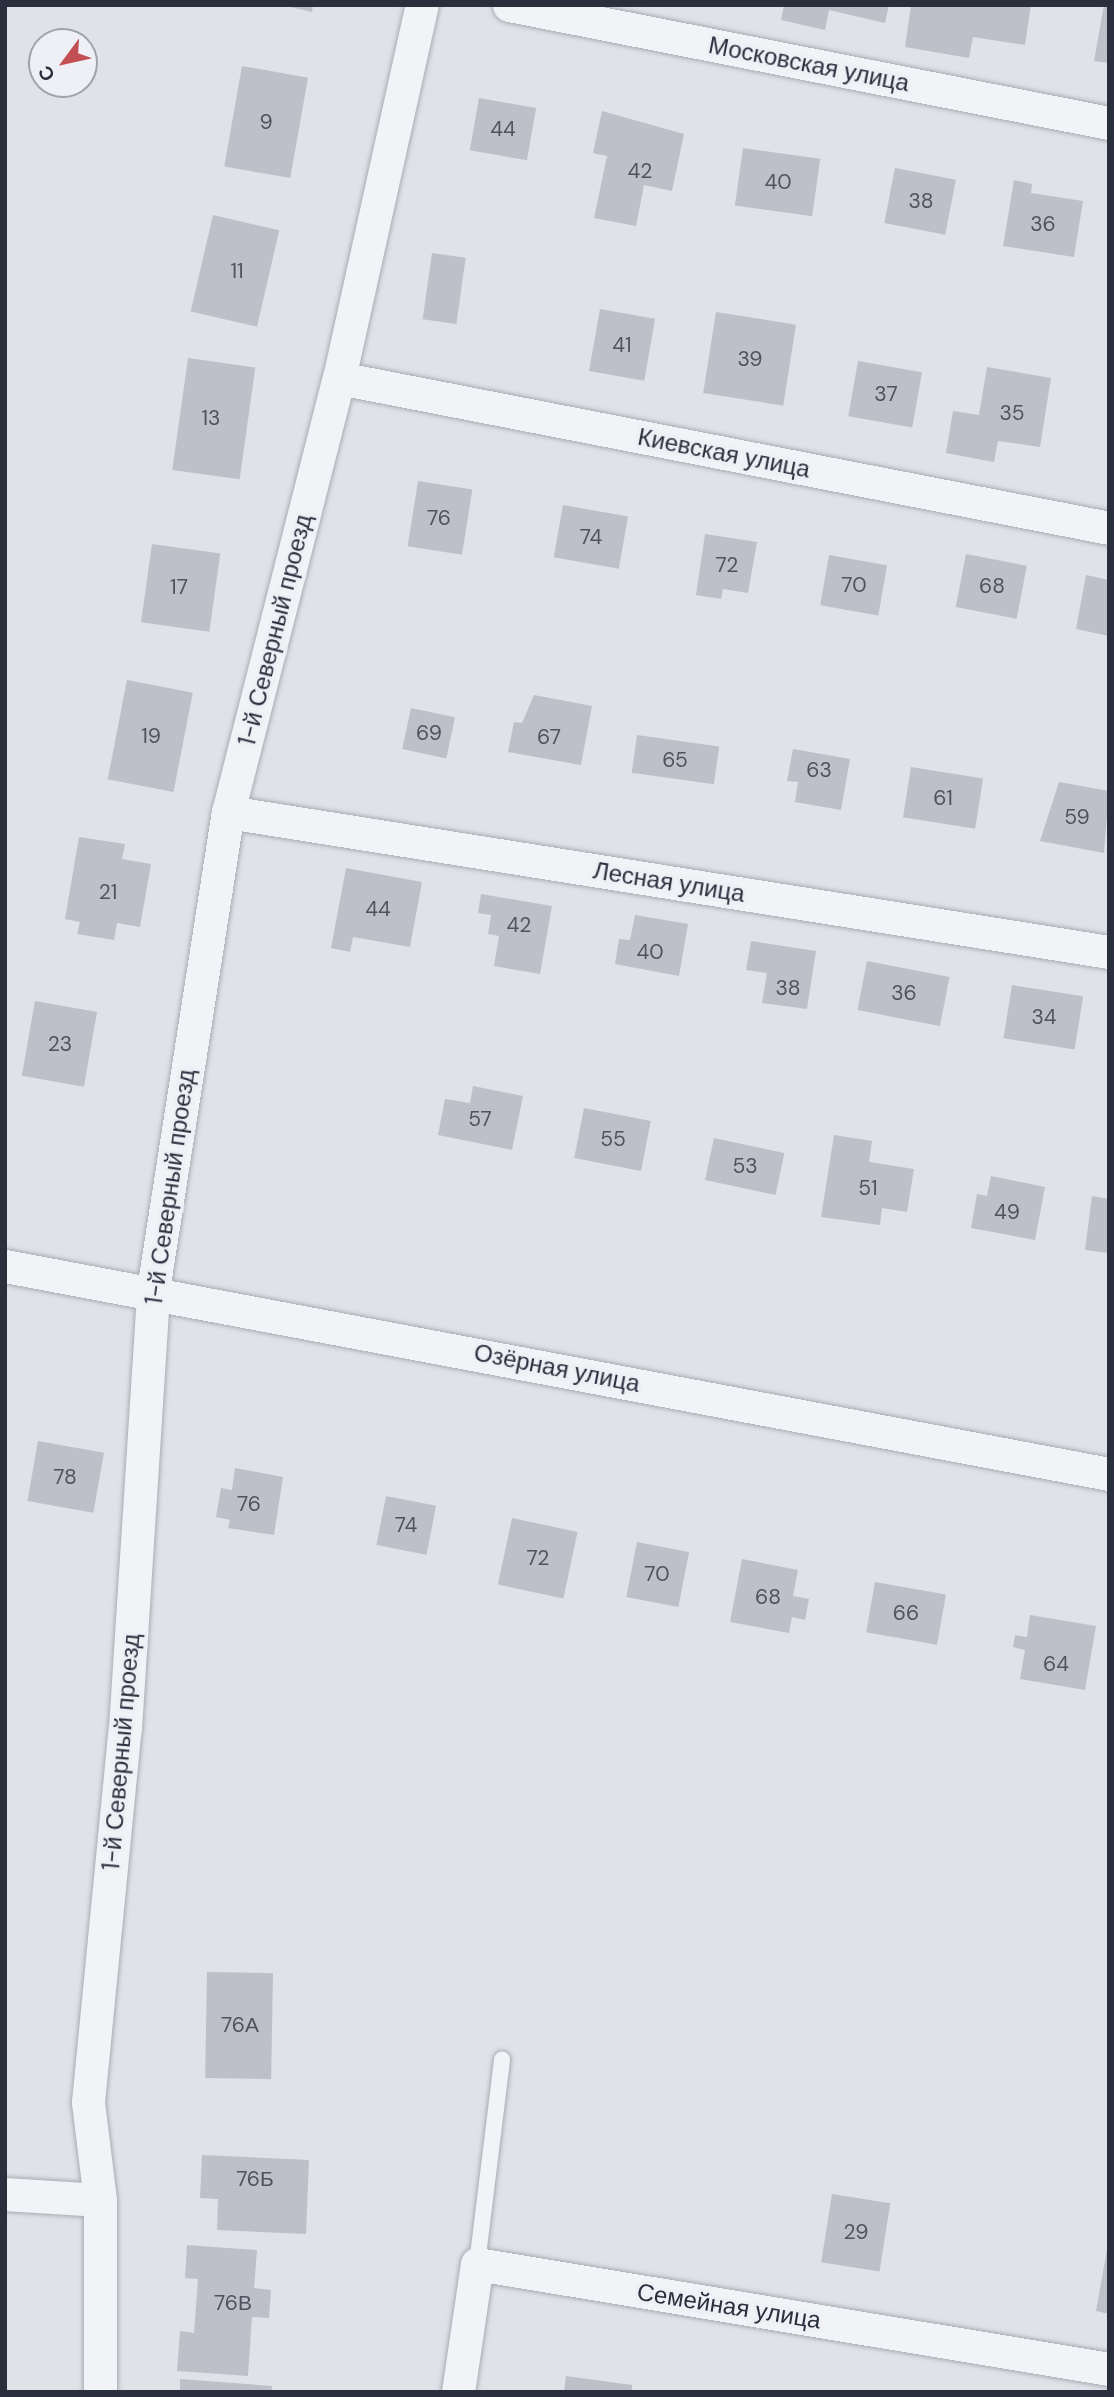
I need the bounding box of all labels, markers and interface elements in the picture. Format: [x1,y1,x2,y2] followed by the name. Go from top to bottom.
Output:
[28,28,98,98] north arrow
[706,30,912,98] street label: Московская улица
[32,61,61,86] text: С
[259,109,273,135] house number: 9
[490,116,516,142] house number: 44
[628,158,652,184] house number: 42
[764,169,792,195] house number: 40
[908,188,934,214] house number: 38
[1030,211,1056,237] house number: 36
[230,258,244,284] house number: 11
[612,332,632,358] house number: 41
[738,346,762,372] house number: 39
[874,381,898,407] house number: 37
[999,400,1025,426] house number: 35
[202,405,220,431] house number: 13
[635,422,813,484] street label: Киевская улица
[427,505,451,531] house number: 76
[232,511,318,749] street label: 1-й Северный проезд
[580,524,602,550] house number: 74
[716,552,738,578] house number: 72
[841,572,867,598] house number: 70
[979,573,1005,599] house number: 68
[170,574,188,600] house number: 17
[416,720,442,746] house number: 69
[141,723,161,749] house number: 19
[537,724,561,750] house number: 67
[662,747,688,773] house number: 65
[806,757,832,783] house number: 63
[933,785,953,811] house number: 61
[1064,804,1090,830] house number: 59
[591,856,747,908] street label: Лесная улица
[99,879,117,905] house number: 21
[365,896,391,922] house number: 44
[507,912,531,938] house number: 42
[636,939,664,965] house number: 40
[775,975,801,1001] house number: 38
[891,980,917,1006] house number: 36
[1031,1004,1057,1030] house number: 34
[48,1031,72,1057] house number: 23
[139,1067,201,1307] street label: 1-й Северный проезд
[468,1106,492,1132] house number: 57
[600,1126,626,1152] house number: 55
[732,1153,758,1179] house number: 53
[858,1175,878,1201] house number: 51
[994,1199,1020,1225] house number: 49
[472,1338,642,1398] street label: Озёрная улица
[53,1464,77,1490] house number: 78
[237,1491,261,1517] house number: 76
[395,1512,417,1538] house number: 74
[527,1545,549,1571] house number: 72
[644,1561,670,1587] house number: 70
[755,1584,781,1610] house number: 68
[893,1600,919,1626] house number: 66
[96,1632,146,1872] street label: 1-й Северный проезд
[1043,1651,1069,1677] house number: 64
[221,2012,259,2038] house number: 76А
[236,2166,274,2192] house number: 76Б
[843,2219,869,2245] house number: 29
[635,2277,823,2335] street label: Семейная улица
[214,2290,252,2316] house number: 76В

